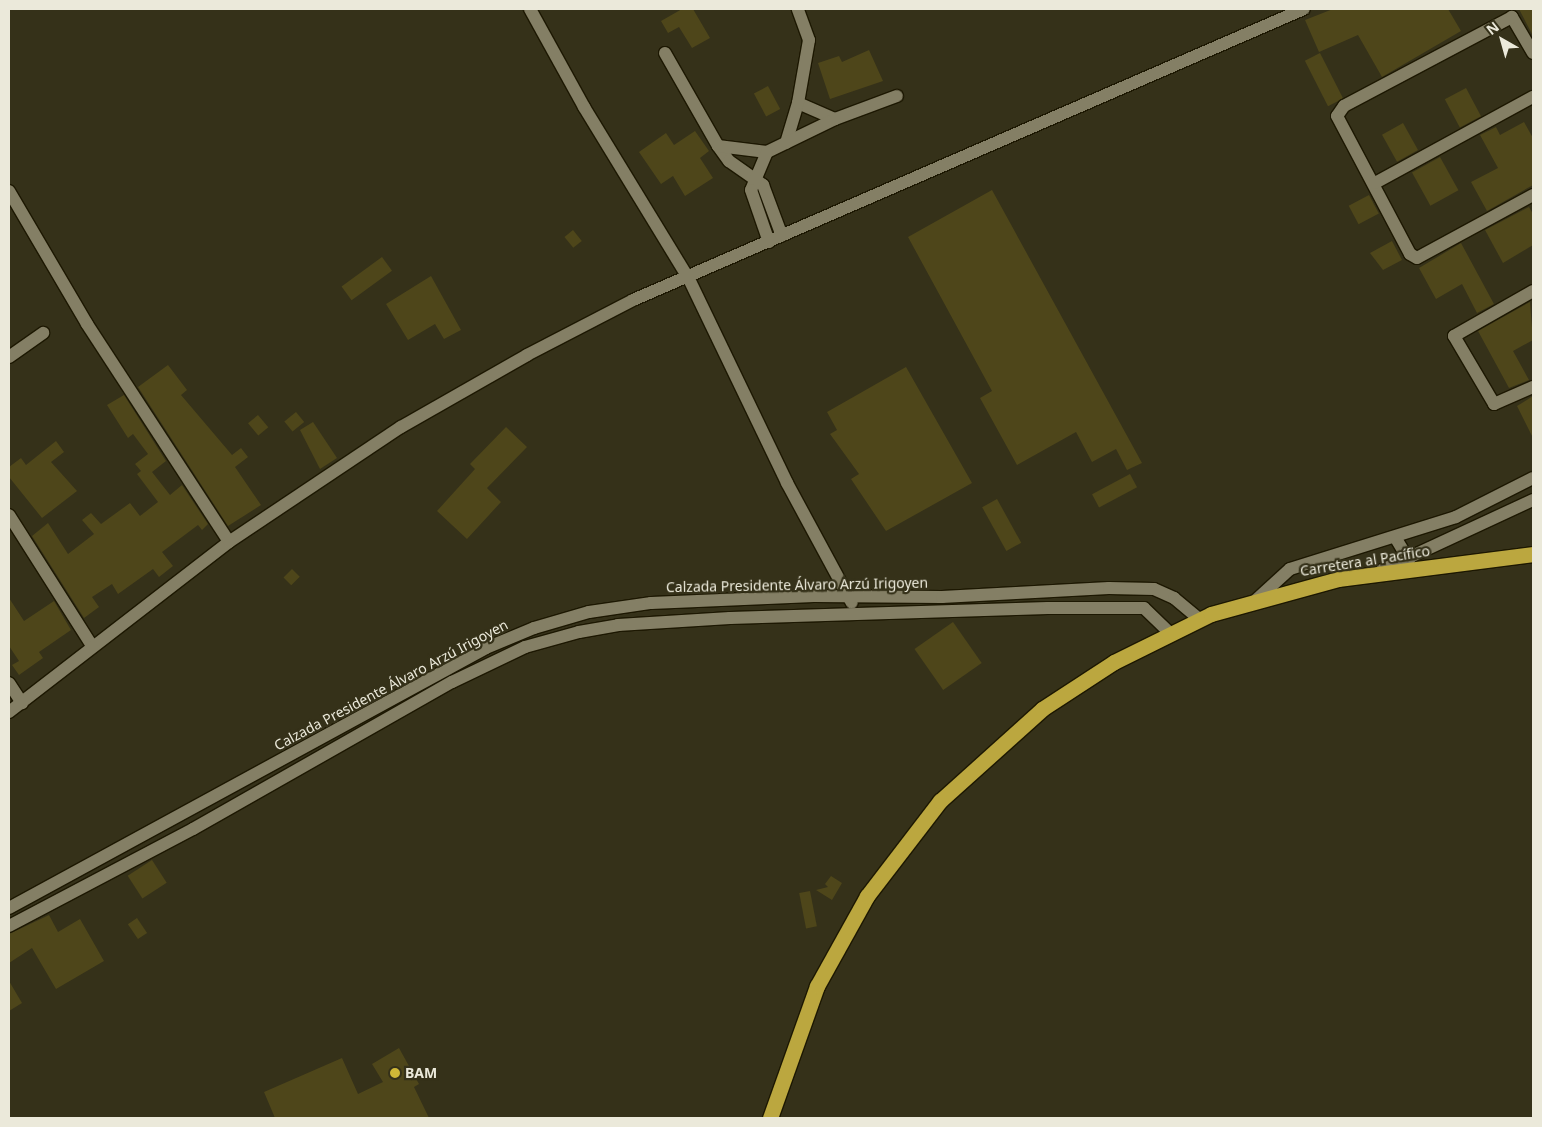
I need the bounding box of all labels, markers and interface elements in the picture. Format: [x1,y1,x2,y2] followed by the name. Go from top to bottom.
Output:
[1477,15,1527,65] north arrow
[1482,17,1503,39] text: N
[1299,542,1431,580] street label: Carretera al Pacífico
[666,574,928,596] street label: Calzada Presidente Álvaro Arzú Irigoyen
[271,616,511,754] street label: Calzada Presidente Álvaro Arzú Irigoyen
[405,1065,437,1081] place label: BAM
[389,1067,401,1079] marker: BAM

